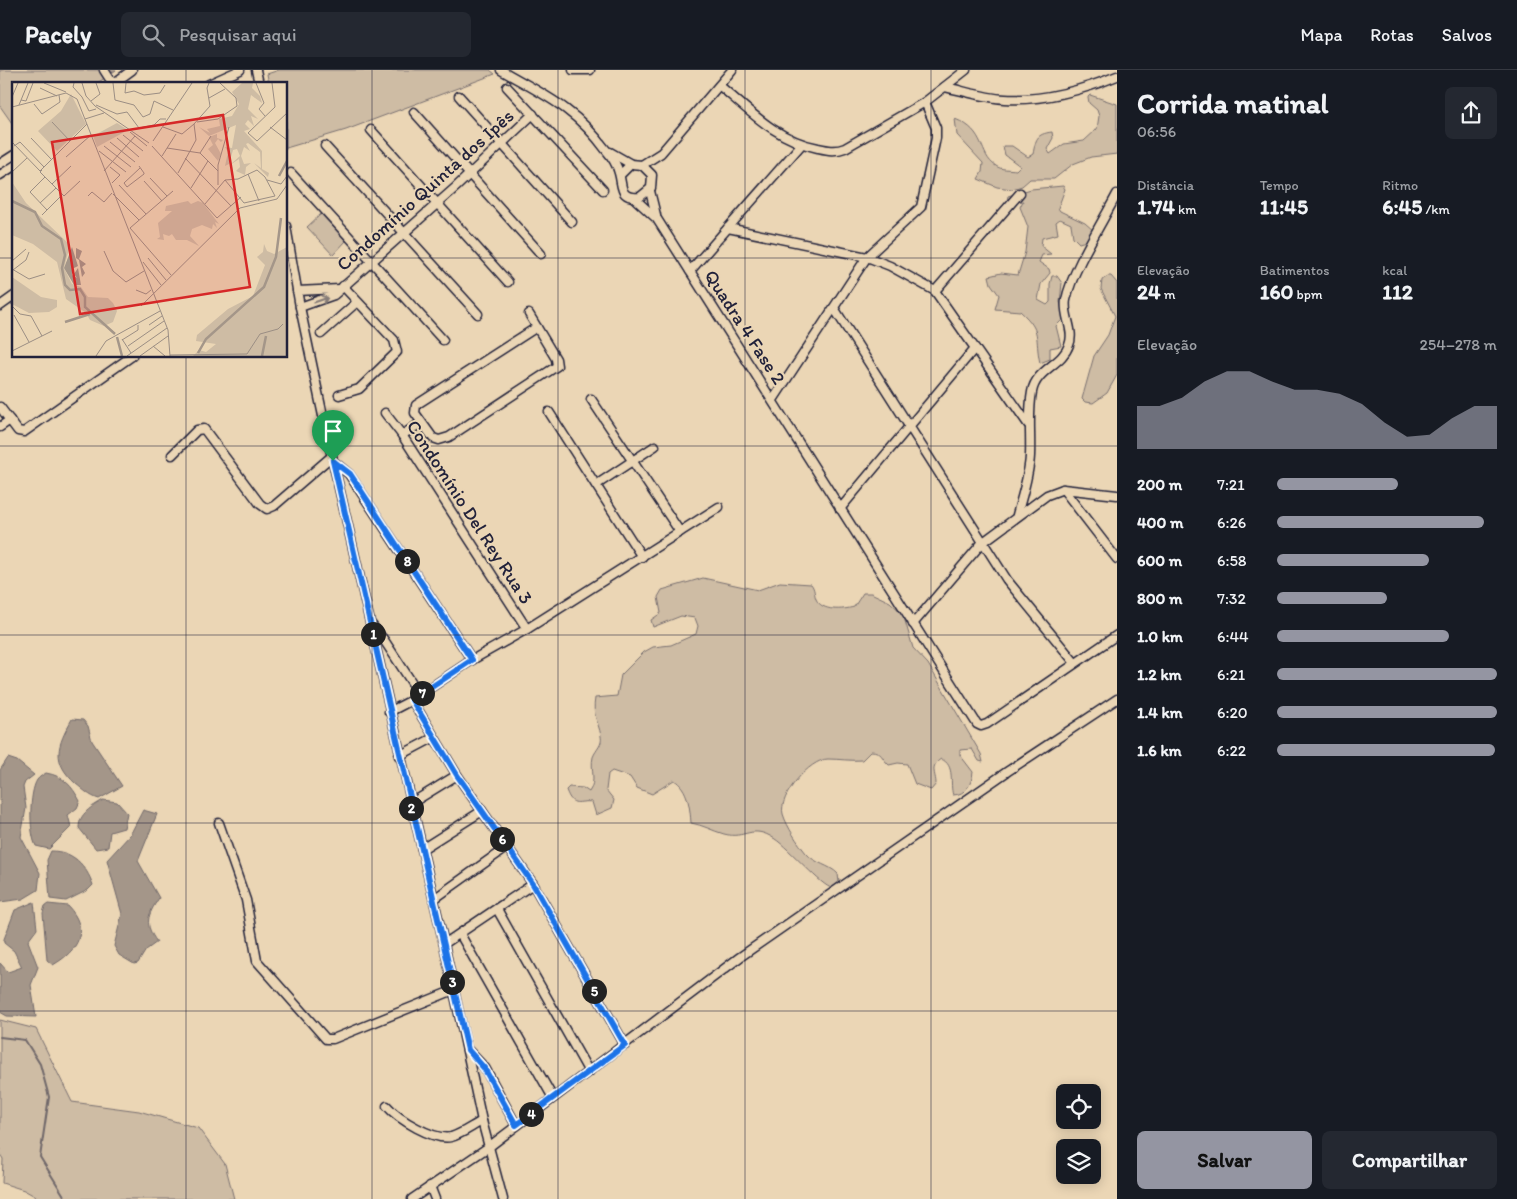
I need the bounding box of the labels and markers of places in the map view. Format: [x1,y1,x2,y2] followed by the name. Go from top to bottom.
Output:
[312,410,354,461] pin
[394,548,420,574] pin: 8
[360,622,386,646] pin: 1
[410,680,434,706] pin: 7
[398,796,424,820] pin: 2
[490,826,514,852] pin: 6
[440,970,464,994] pin: 3
[582,978,606,1004] pin: 5
[518,1102,544,1126] pin: 4

